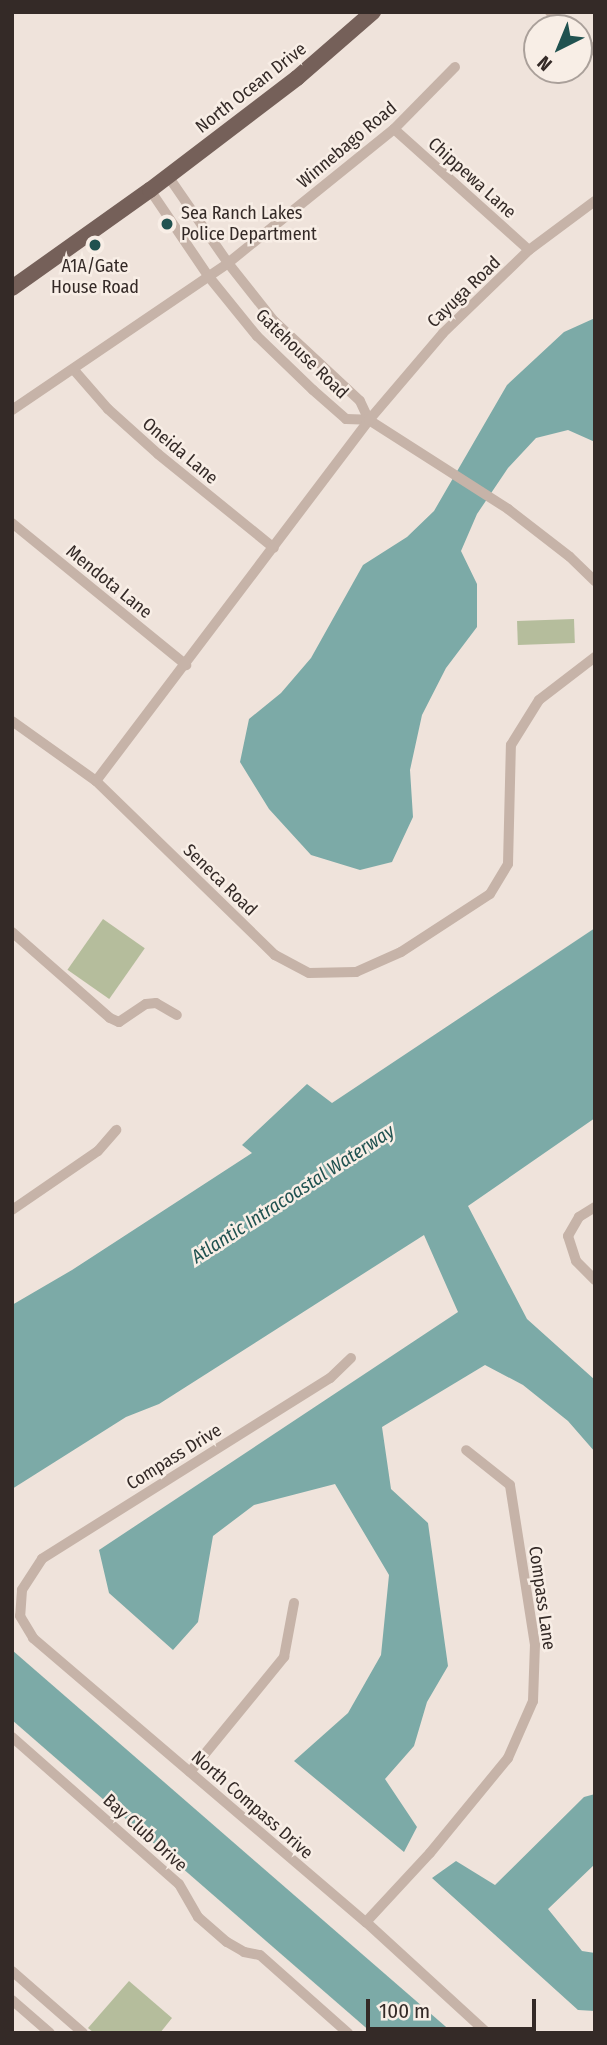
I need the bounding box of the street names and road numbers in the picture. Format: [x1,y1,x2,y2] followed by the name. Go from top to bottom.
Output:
[191,38,311,138] street label: North Ocean Drive
[293,97,401,193] street label: Winnebago Road
[424,133,520,223] street label: Chippewa Lane
[423,252,505,332] street label: Cayuga Road
[251,305,353,403] street label: Gatehouse Road
[138,413,222,489] street label: Oneida Lane
[62,541,156,623] street label: Mendota Lane
[179,840,261,920] street label: Seneca Road
[123,1419,225,1495] street label: Compass Drive
[524,1545,560,1651] street label: Compass Lane
[187,1746,317,1864] street label: North Compass Drive
[98,1790,192,1876] street label: Bay Club Drive

